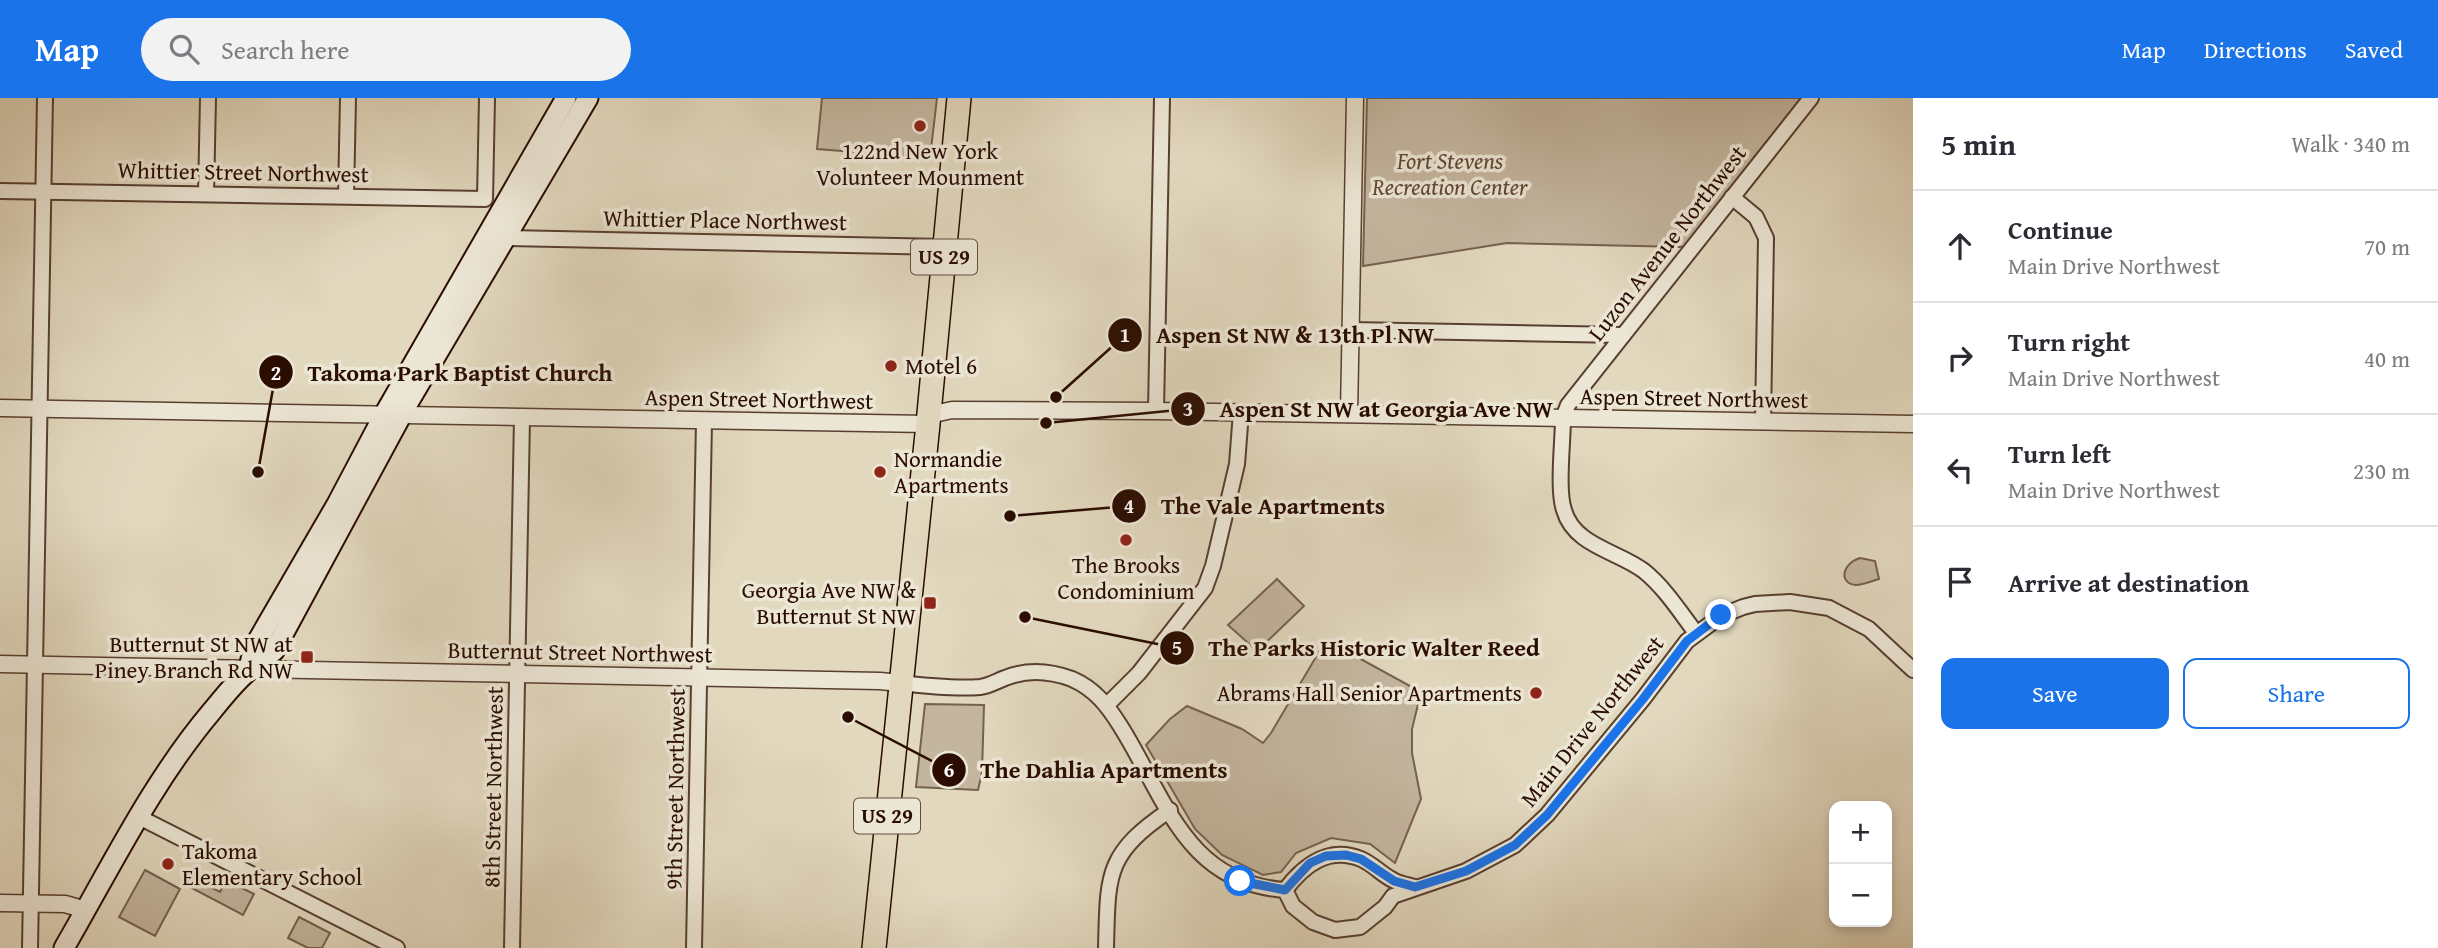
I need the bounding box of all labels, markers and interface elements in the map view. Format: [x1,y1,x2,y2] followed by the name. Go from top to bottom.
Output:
[141,18,631,81] search box
[35,25,99,73] text: Map
[165,30,203,68] icon: search
[221,30,349,69] text: Search here
[2122,32,2166,67] text: Map
[2204,32,2307,67] text: Directions
[2345,32,2403,67] text: Saved
[912,118,928,134] marker: 122nd New York Volunteer Mounment
[1941,122,2016,166] text: 5 min
[2291,127,2410,160] text: Walk · 340 m
[816,134,1024,193] place label: 122nd New York Volunteer Mounment
[1580,138,1754,348] street label: Luzon Avenue Northwest
[1371,144,1529,203] park label: Fort Stevens Recreation Center
[117,153,369,190] street label: Whittier Street Northwest
[603,201,847,238] street label: Whittier Place Northwest
[2008,210,2113,249] text: Continue
[1941,227,1979,265] icon: ahead
[2364,230,2410,263] text: 70 m
[911,240,977,274] road number: US 29
[2008,249,2220,282] text: Main Drive Northwest
[1107,312,1448,357] callout: Aspen St NW & 13th Pl NW
[1156,317,1435,352] text: Aspen St NW & 13th Pl NW
[1120,319,1130,350] text: 1
[2008,322,2130,361] text: Turn right
[1941,339,1979,377] icon: right
[2364,342,2410,375] text: 40 m
[905,349,977,382] place label: Motel 6
[258,350,626,395] callout: Takoma Park Baptist Church
[308,355,612,390] text: Takoma Park Baptist Church
[271,357,281,388] text: 2
[883,358,899,374] marker: Motel 6
[2008,361,2220,394] text: Main Drive Northwest
[1579,379,1809,416] street label: Aspen Street Northwest
[644,380,874,417] street label: Aspen Street Northwest
[1170,386,1567,431] callout: Aspen St NW at Georgia Ave NW
[1219,391,1553,426] text: Aspen St NW at Georgia Ave NW
[1183,393,1193,424] text: 3
[2008,434,2111,473] text: Turn left
[894,442,1009,501] place label: Normandie Apartments
[1941,451,1979,489] icon: left
[2353,454,2410,487] text: 230 m
[872,464,888,480] marker: Normandie Apartments
[2008,473,2220,506] text: Main Drive Northwest
[1111,483,1399,528] callout: The Vale Apartments
[1161,488,1385,523] text: The Vale Apartments
[1124,490,1135,521] text: 4
[1118,532,1134,548] marker: The Brooks Condominium
[1057,548,1195,607] place label: The Brooks Condominium
[1941,563,1979,601] icon: arrive
[2008,563,2249,602] text: Arrive at destination
[742,573,916,632] place label: Georgia Ave NW & Butternut St NW
[922,595,938,611] marker: Georgia Ave NW & Butternut St NW
[1705,599,1736,630] route end
[1159,625,1554,670] callout: The Parks Historic Walter Reed
[95,627,293,686] place label: Butternut St NW at Piney Branch Rd NW
[1512,628,1671,813] street label: Main Drive Northwest
[1208,630,1540,665] text: The Parks Historic Walter Reed
[1172,632,1182,663] text: 5
[447,633,713,670] street label: Butternut Street Northwest
[299,649,315,665] marker: Butternut St NW at Piney Branch Rd NW
[1941,658,2169,729] button: Save
[2183,658,2410,729] button: Share
[1217,676,1522,709] place label: Abrams Hall Senior Apartments
[1528,685,1544,701] marker: Abrams Hall Senior Apartments
[474,686,511,888] street label: 8th Street Northwest
[656,688,693,890] street label: 9th Street Northwest
[931,747,1241,792] callout: The Dahlia Apartments
[980,752,1228,787] text: The Dahlia Apartments
[944,754,955,785] text: 6
[854,798,920,834] road number: US 29
[1829,801,1892,927] map controls
[1829,801,1892,864] button: +
[182,834,362,893] place label: Takoma Elementary School
[160,856,176,872] marker: Takoma Elementary School
[1829,864,1892,927] button: −
[1224,865,1255,896] route start

